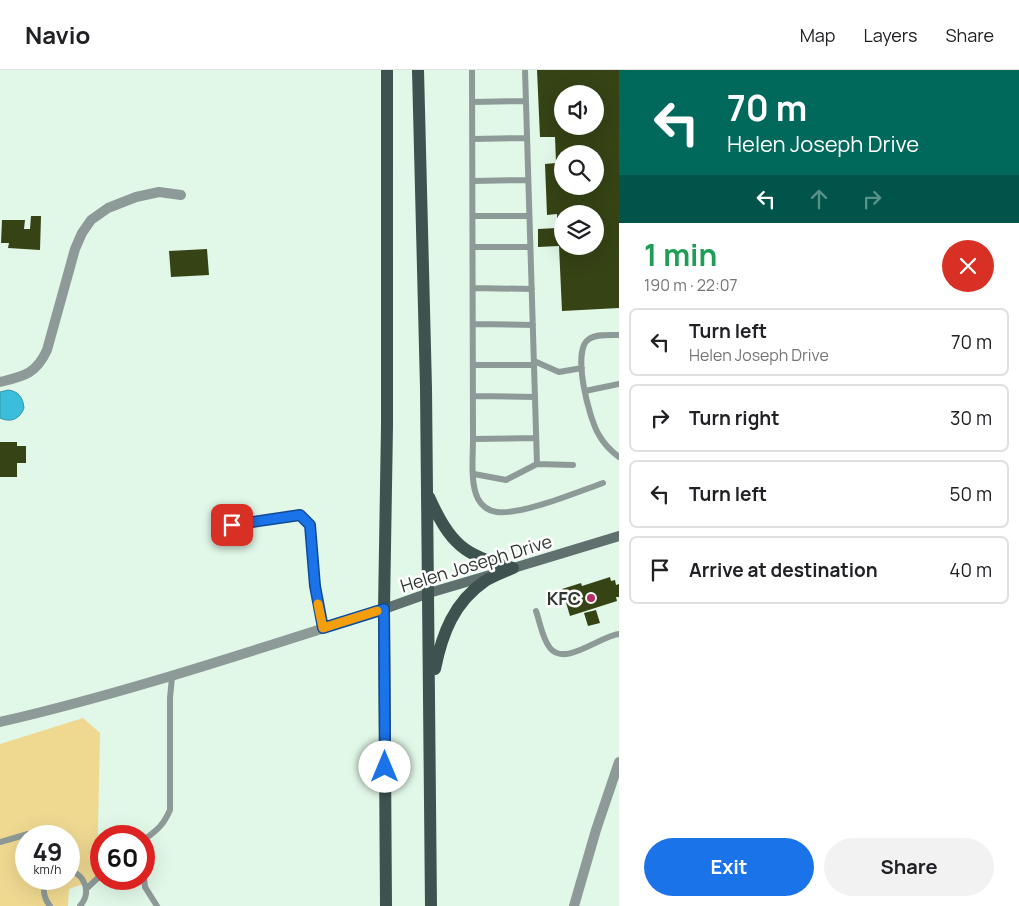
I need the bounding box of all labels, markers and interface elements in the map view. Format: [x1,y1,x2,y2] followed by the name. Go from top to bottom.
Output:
[25,18,90,51] text: Navio
[800,23,835,47] text: Map
[863,23,917,47] text: Layers
[945,23,994,47] text: Share
[727,84,807,132] text: 70 m
[554,85,604,255] map controls
[554,85,604,135] button: sound
[644,90,709,155] icon: left
[727,129,919,159] text: Helen Joseph Drive
[554,145,604,195] button: search
[752,185,780,213] icon: left
[805,185,833,213] icon: ahead
[858,185,886,213] icon: right
[554,205,604,255] button: layers
[644,234,717,275] text: 1 min
[942,240,994,292] button: close
[644,274,738,296] text: 190 m · 22:07
[689,318,767,344] text: Turn left
[646,328,674,356] icon: left
[951,329,992,355] text: 70 m
[689,344,829,366] text: Helen Joseph Drive
[646,404,674,432] icon: right
[689,405,779,431] text: Turn right
[950,405,992,431] text: 30 m
[646,480,674,508] icon: left
[689,481,767,507] text: Turn left
[950,481,992,507] text: 50 m
[211,504,253,546] pin
[218,511,246,539] icon: arrive
[397,529,555,597] street label: Helen Joseph Drive
[646,556,674,584] icon: arrive
[689,557,878,583] text: Arrive at destination
[949,557,992,583] text: 40 m
[547,586,581,610] place label: KFC
[585,592,597,604] marker: KFC
[358,740,410,792] position arrow
[90,825,155,890] speed limit sign: 60
[32,834,63,869] text: 49
[644,838,814,896] button: Exit
[824,838,994,896] button: Share
[34,861,61,878] text: km/h

